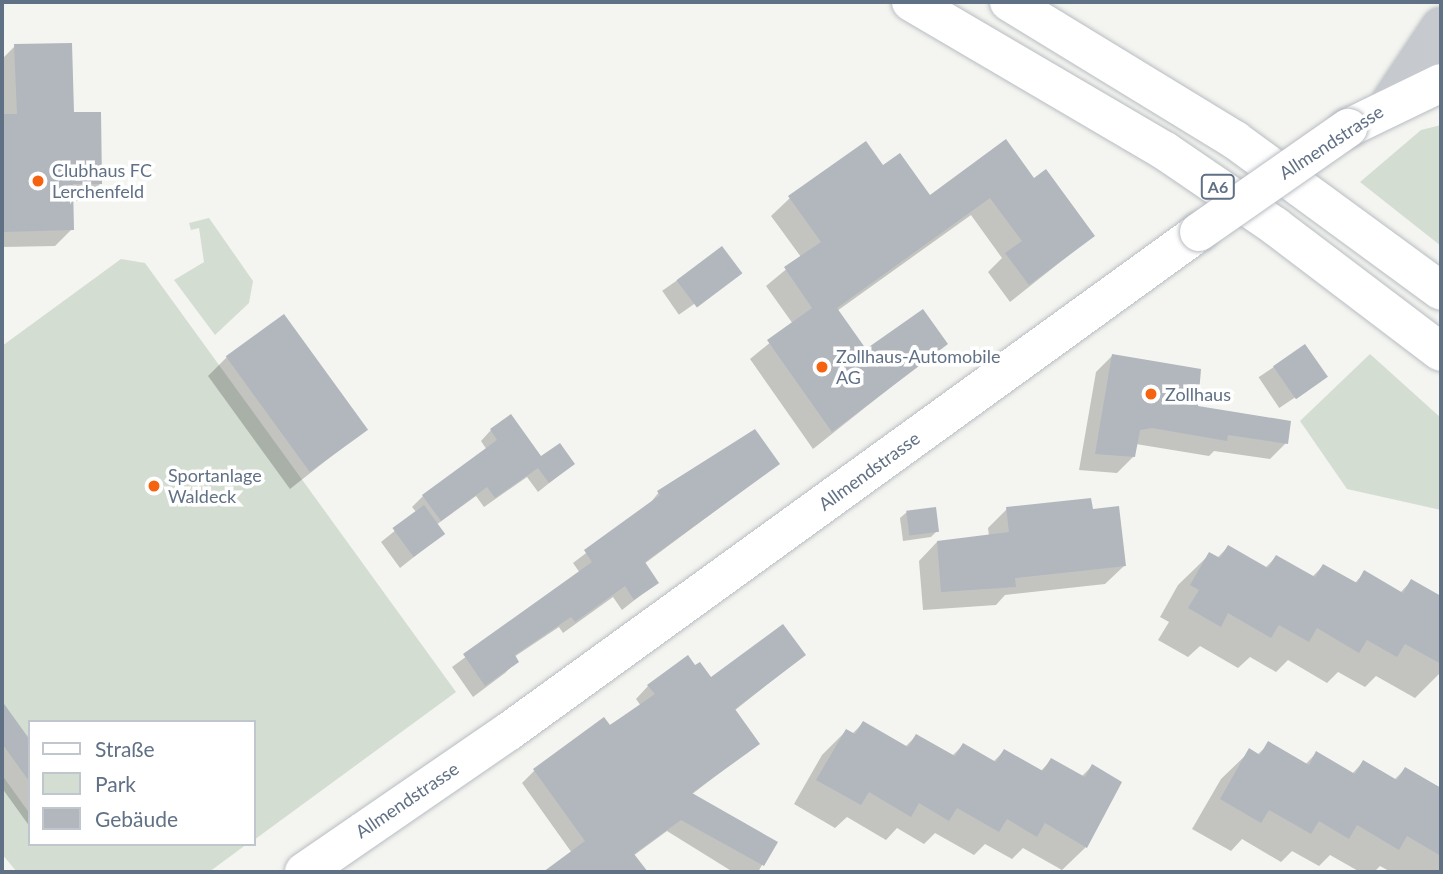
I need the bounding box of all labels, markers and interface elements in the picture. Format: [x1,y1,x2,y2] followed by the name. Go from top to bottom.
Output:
[1275,100,1387,184] street label: Allmendstrasse
[52,160,152,202] place label: Clubhaus FC Lerchenfeld
[30,173,46,189] marker: Clubhaus FC Lerchenfeld
[1200,174,1236,200] road number: A6
[836,346,1000,388] place label: Zollhaus-Automobile AG
[814,359,830,375] marker: Zollhaus-Automobile AG
[1165,383,1231,405] place label: Zollhaus
[1143,386,1159,402] marker: Zollhaus
[814,427,924,515] street label: Allmendstrasse
[168,465,262,508] place label: Sportanlage Waldeck
[146,478,162,494] marker: Sportanlage Waldeck
[28,720,256,846] legend
[95,736,155,761] text: Straße
[351,758,463,842] street label: Allmendstrasse
[95,771,136,796] text: Park
[95,806,178,831] text: Gebäude

